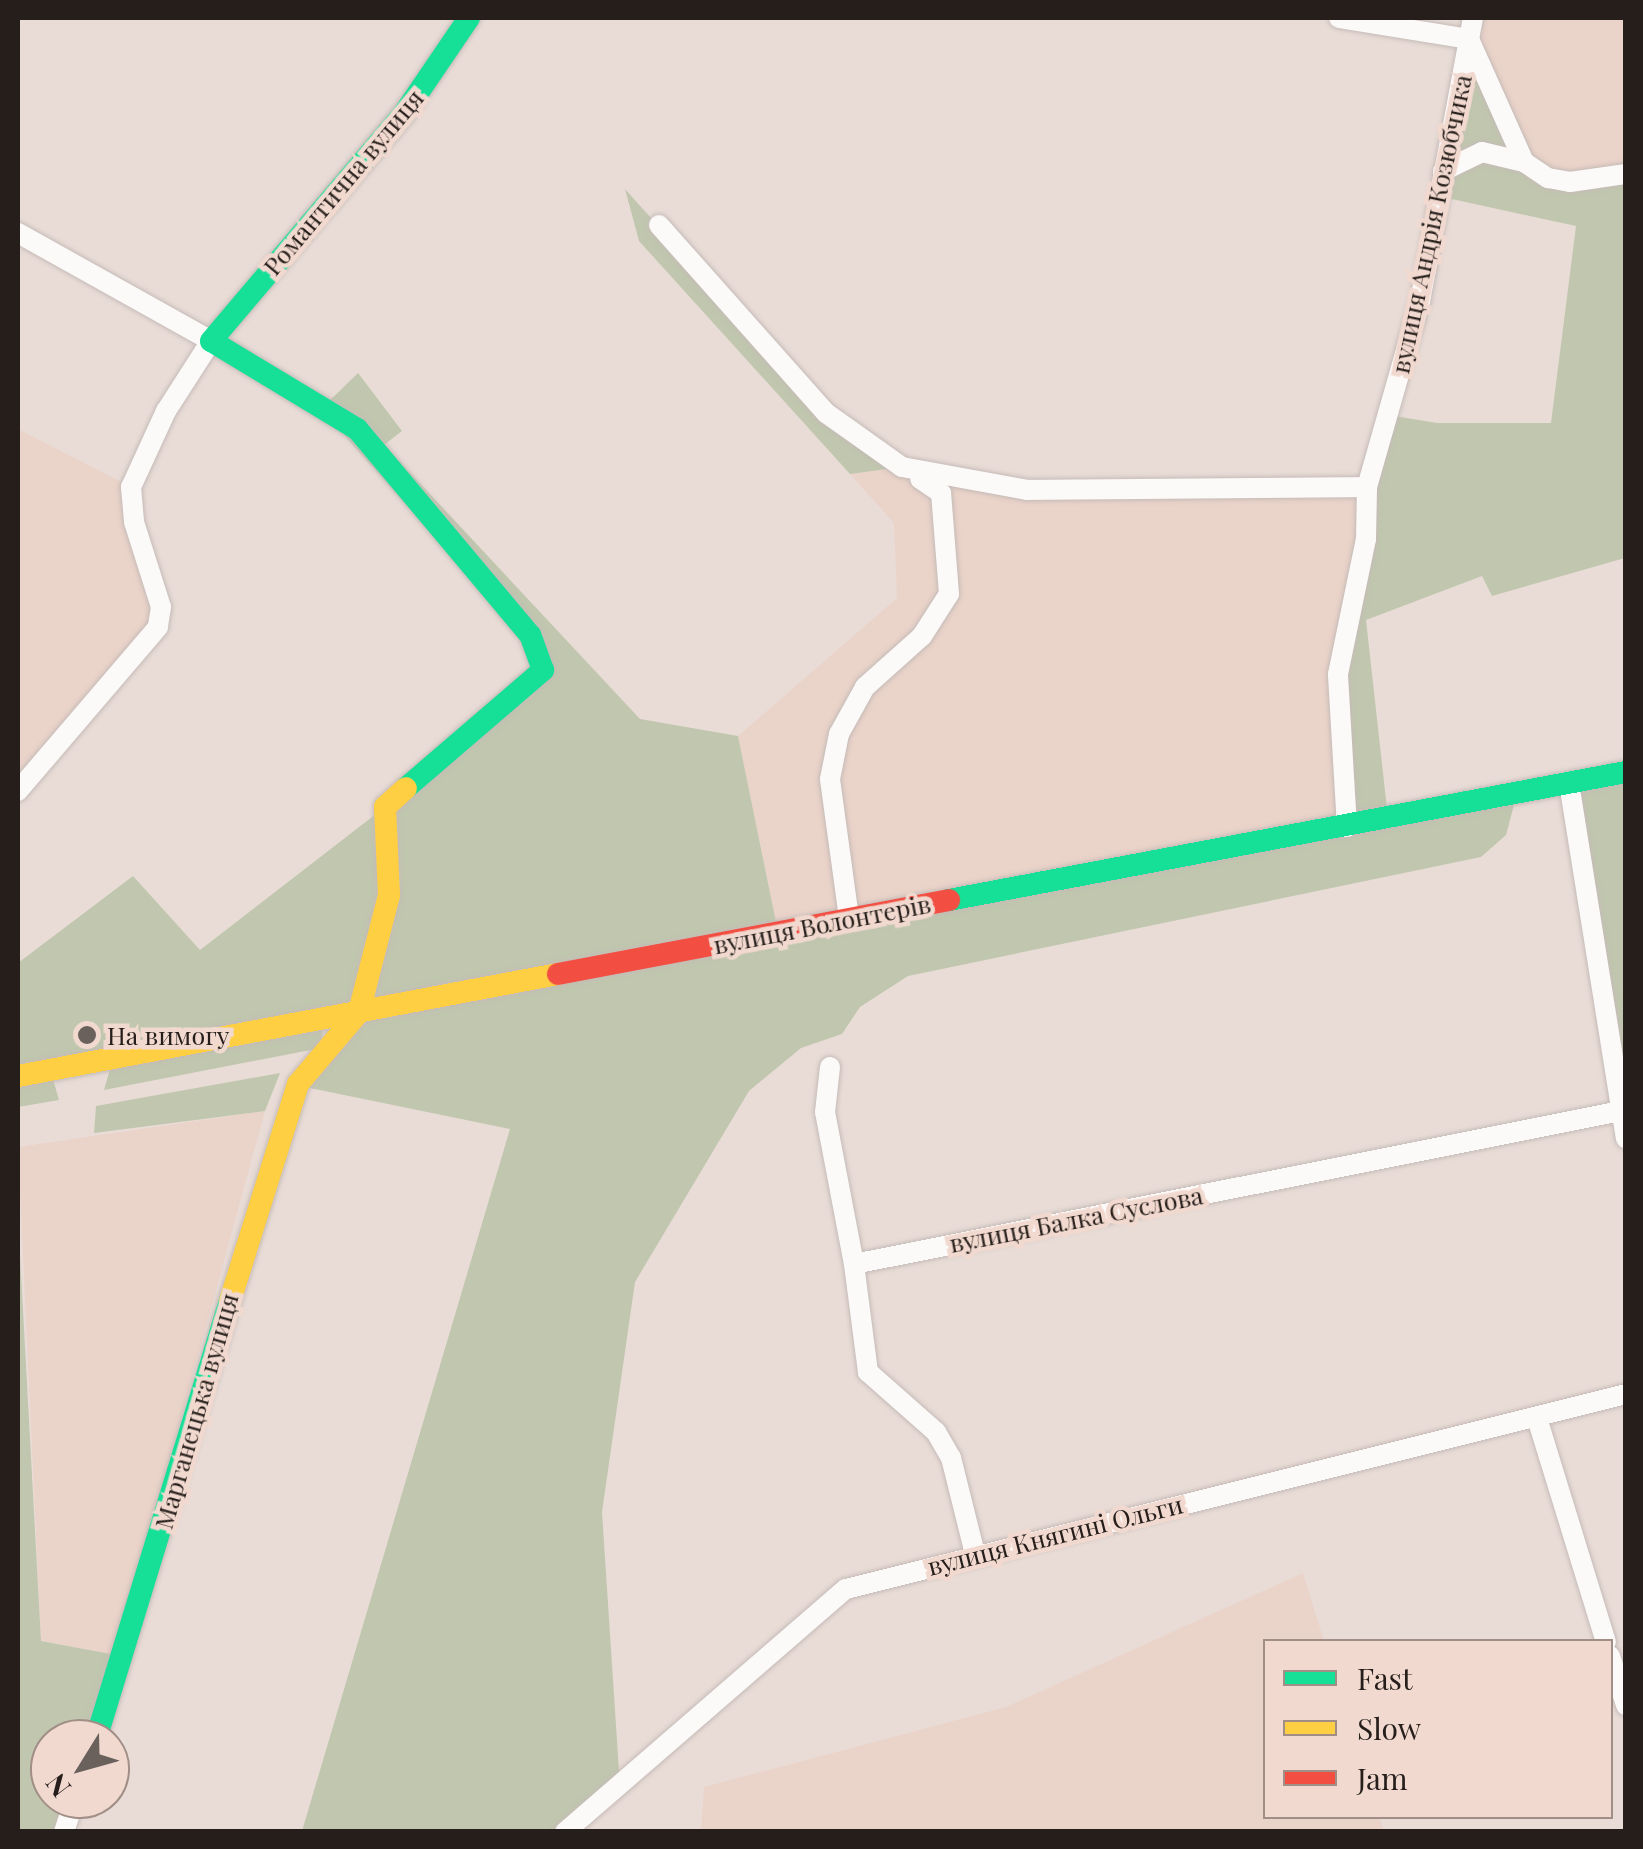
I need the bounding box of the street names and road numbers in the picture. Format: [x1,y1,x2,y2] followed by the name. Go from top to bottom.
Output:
[1385,72,1477,376] street label: вулиця Андрія Козюбчика
[257,83,429,281] street label: Романтична вулиця
[711,888,933,960] street label: вулиця Волонтерів
[947,1180,1205,1258] street label: вулиця Балка Суслова
[148,1290,244,1532] street label: Марганецька вулиця
[924,1489,1186,1581] street label: вулиця Княгині Ольги

